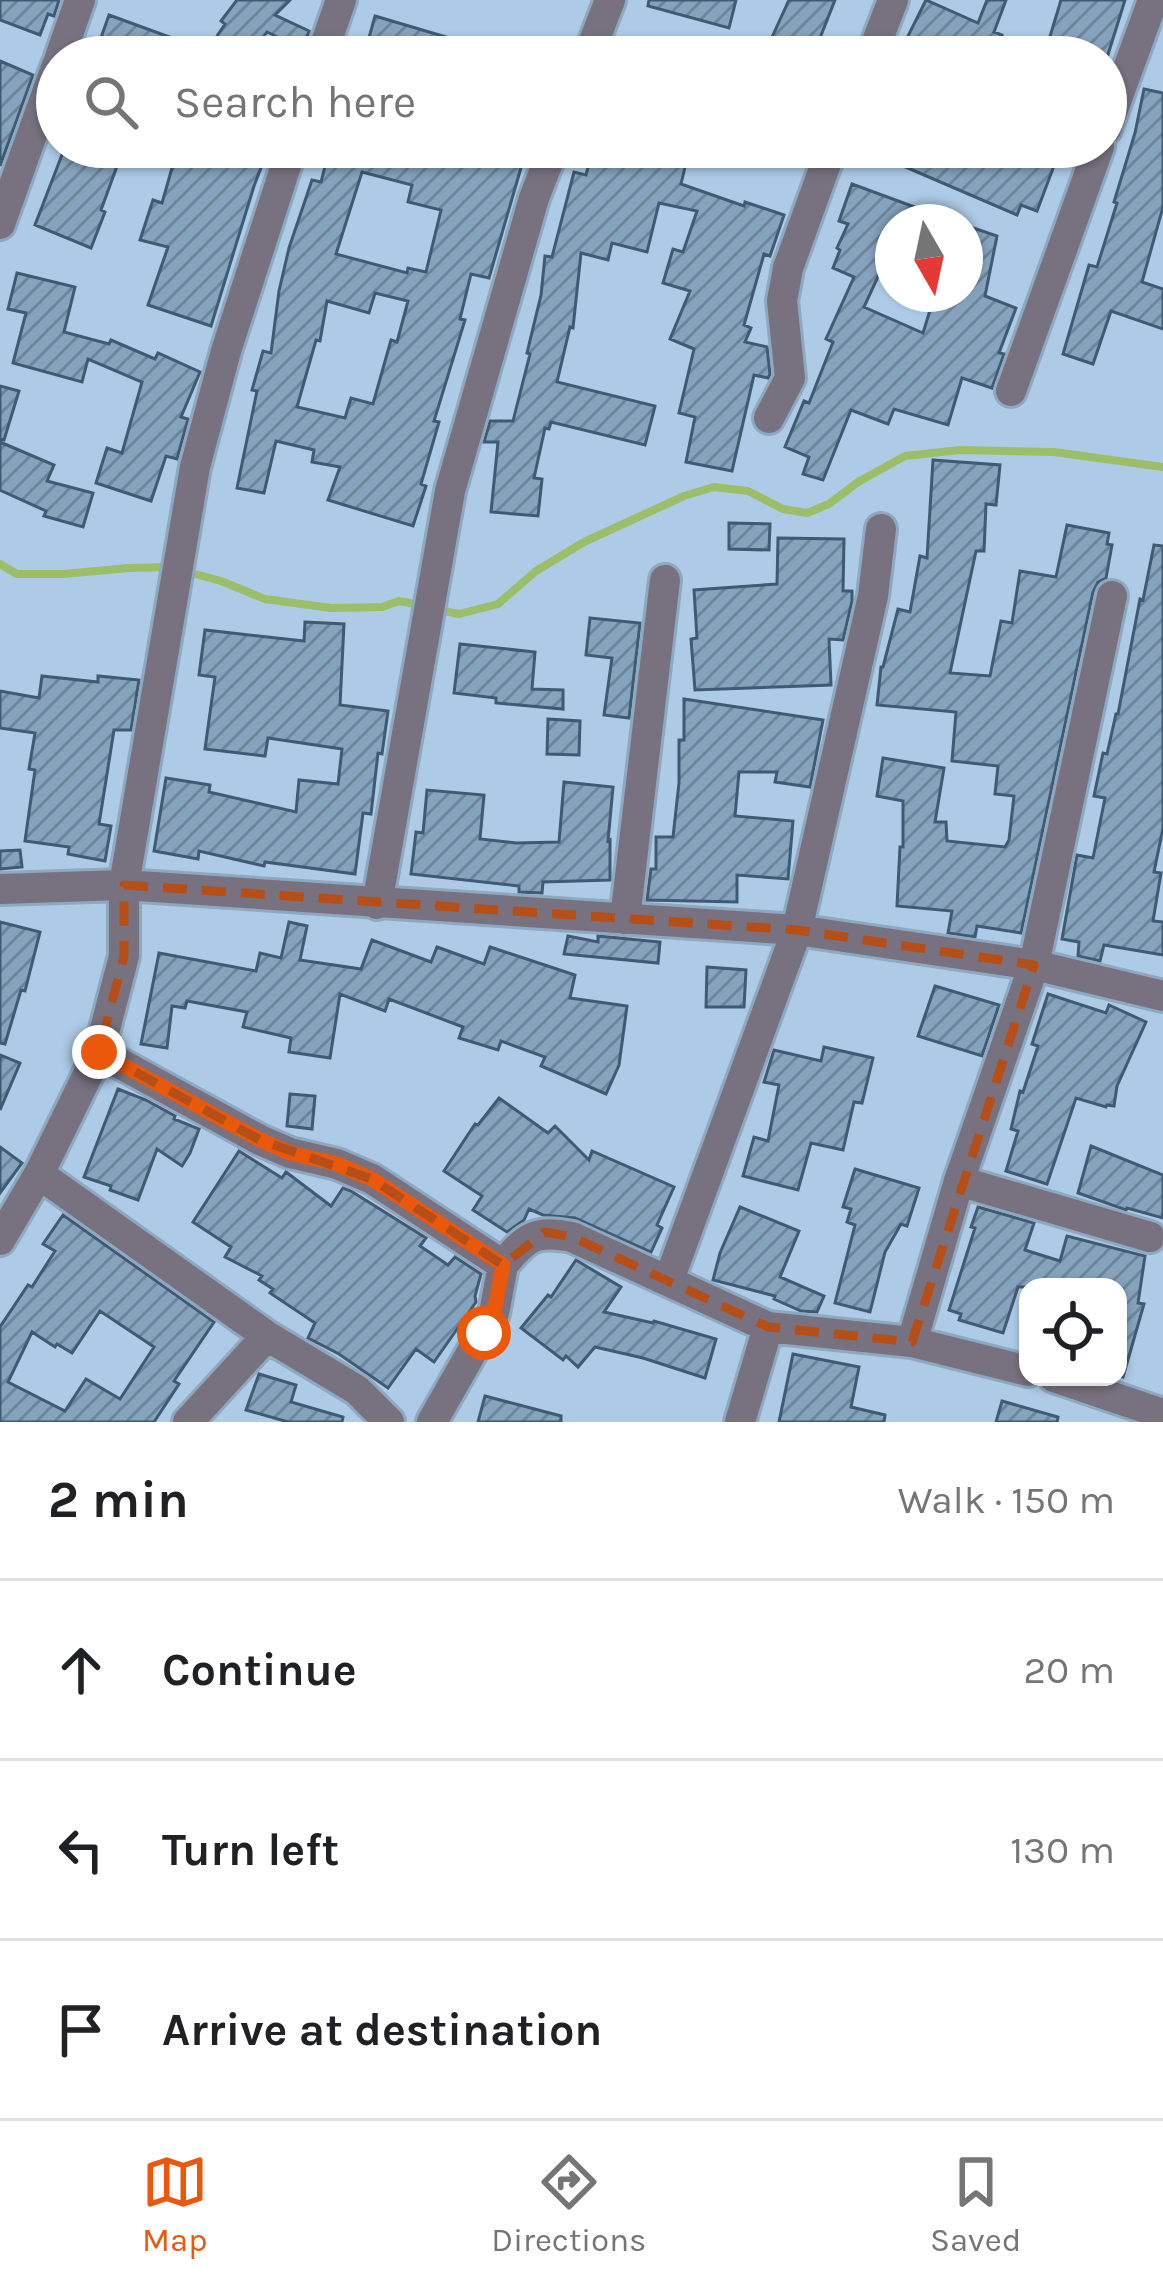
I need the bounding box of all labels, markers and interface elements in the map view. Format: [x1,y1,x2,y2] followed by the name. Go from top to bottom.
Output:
[36,36,1127,168] search box
[78,69,144,135] icon: search
[174,76,416,128] text: Search here
[875,204,983,312] north arrow
[72,1025,126,1079] route end
[1019,1278,1127,1386] map controls
[1019,1278,1127,1386] button: locate
[457,1306,511,1360] route start
[48,1470,189,1530] text: 2 min
[898,1477,1115,1523] text: Walk · 150 m
[48,1637,114,1703] icon: ahead
[162,1644,357,1696] text: Continue
[1024,1647,1115,1693] text: 20 m
[48,1817,114,1883] icon: left
[162,1824,339,1876] text: Turn left
[1010,1827,1115,1873] text: 130 m
[48,1997,114,2063] icon: arrive
[162,2004,602,2056] text: Arrive at destination
[142,2149,208,2259] tab: Map
[491,2149,646,2259] tab: Directions
[930,2149,1021,2259] tab: Saved

